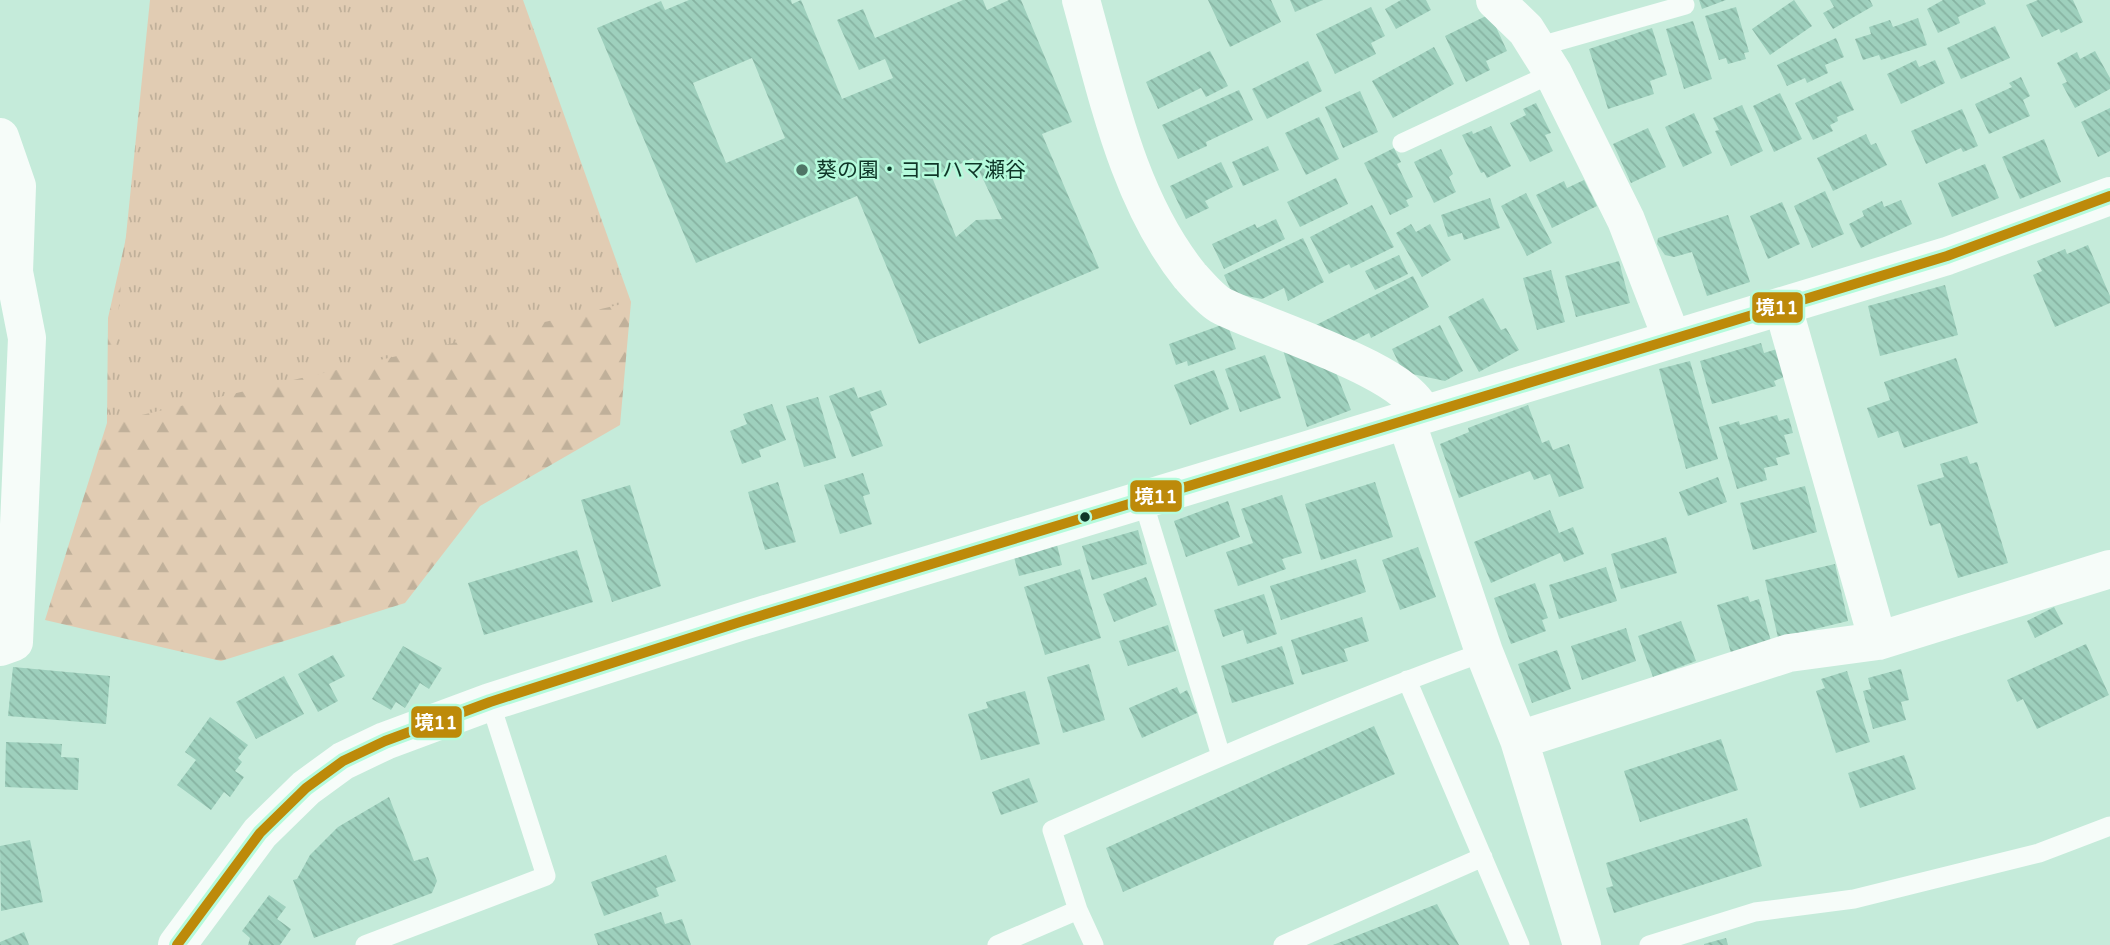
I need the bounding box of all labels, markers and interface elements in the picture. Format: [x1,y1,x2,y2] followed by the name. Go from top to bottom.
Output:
[816,158,1026,183] place label: 葵の園・ヨコハマ瀬谷
[794,162,810,178] marker: 葵の園・ヨコハマ瀬谷
[1751,291,1804,324] line badge: 境11
[1756,297,1798,319] text: 境11
[1129,479,1183,513] line badge: 境11
[1135,486,1177,508] text: 境11
[1078,510,1092,524] unlabelled marker
[410,705,463,739] line badge: 境11
[415,712,457,734] text: 境11

